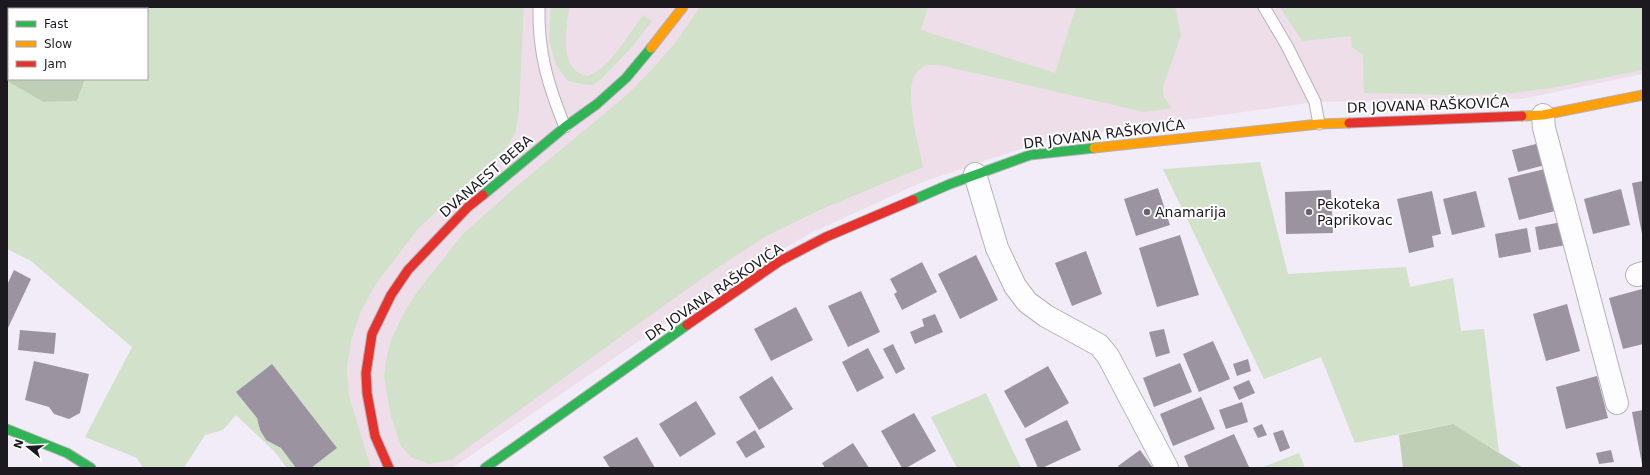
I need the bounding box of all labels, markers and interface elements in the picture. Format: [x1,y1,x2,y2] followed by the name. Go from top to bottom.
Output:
[8,8,148,80] legend
[44,17,68,31] text: Fast
[44,37,72,51] text: Slow
[43,57,67,71] text: Jam
[1346,93,1510,116] street label: DR JOVANA RAŠKOVIĆA
[1022,115,1186,152] street label: DR JOVANA RAŠKOVIĆA
[437,131,536,220] street label: DVANAEST BEBA
[1317,196,1393,228] place label: Pekoteka Paprikovac
[1155,204,1226,220] place label: Anamarija
[1142,207,1152,217] marker: Anamarija
[1304,207,1314,217] marker: Pekoteka Paprikovac
[642,239,786,344] street label: DR JOVANA RAŠKOVIĆA
[8,427,48,467] north arrow
[11,438,27,450] text: N

